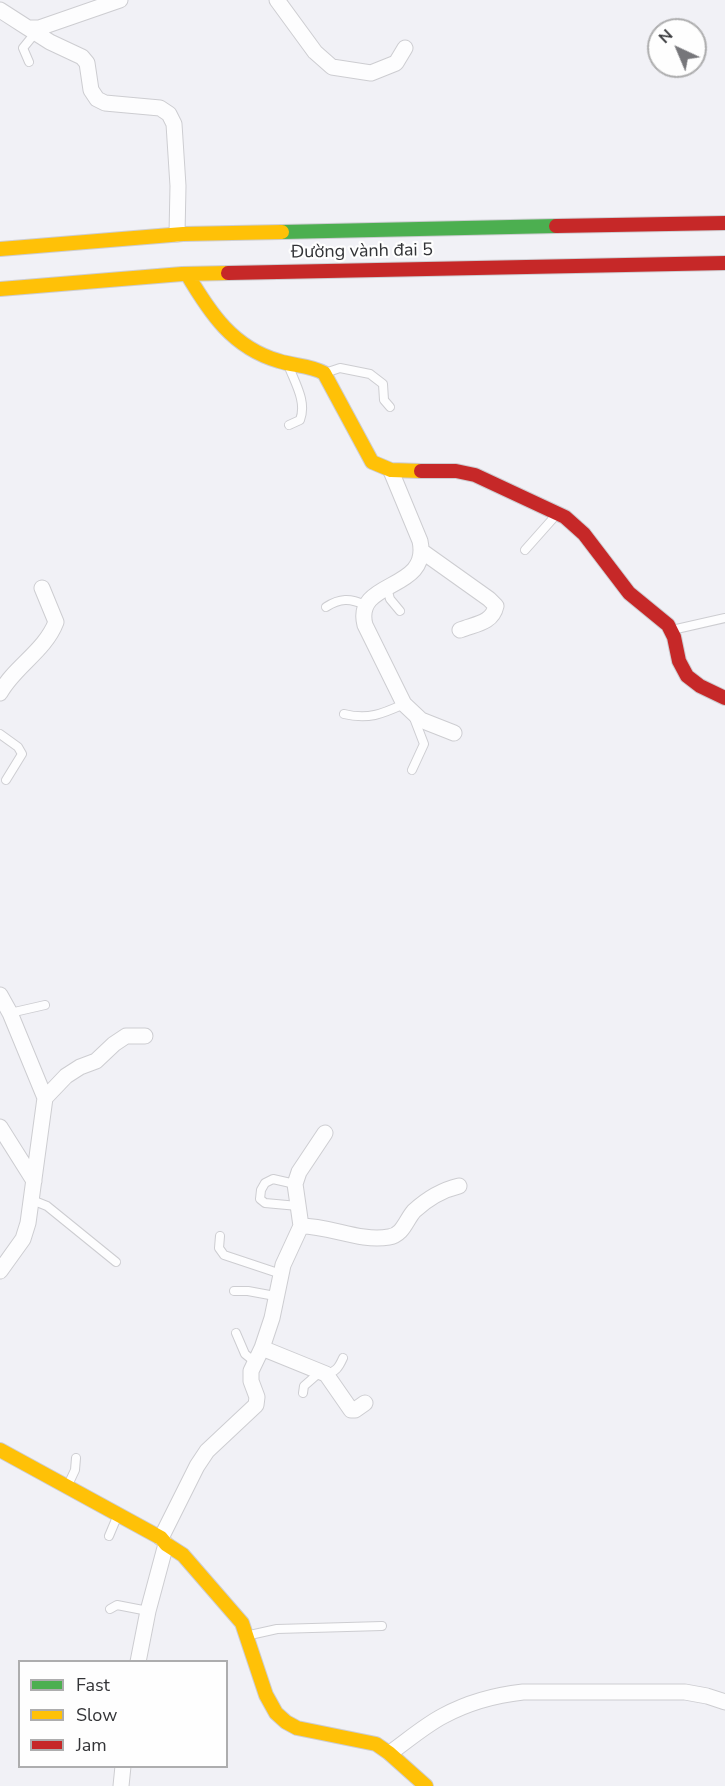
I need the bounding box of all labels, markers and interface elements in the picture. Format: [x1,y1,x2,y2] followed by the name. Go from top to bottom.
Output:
[647,18,707,78] north arrow
[654,24,678,49] text: N
[291,240,433,264] street label: Đường vành đai 5
[18,1660,228,1768] legend
[76,1673,110,1697] text: Fast
[76,1703,117,1727] text: Slow
[76,1733,107,1757] text: Jam

